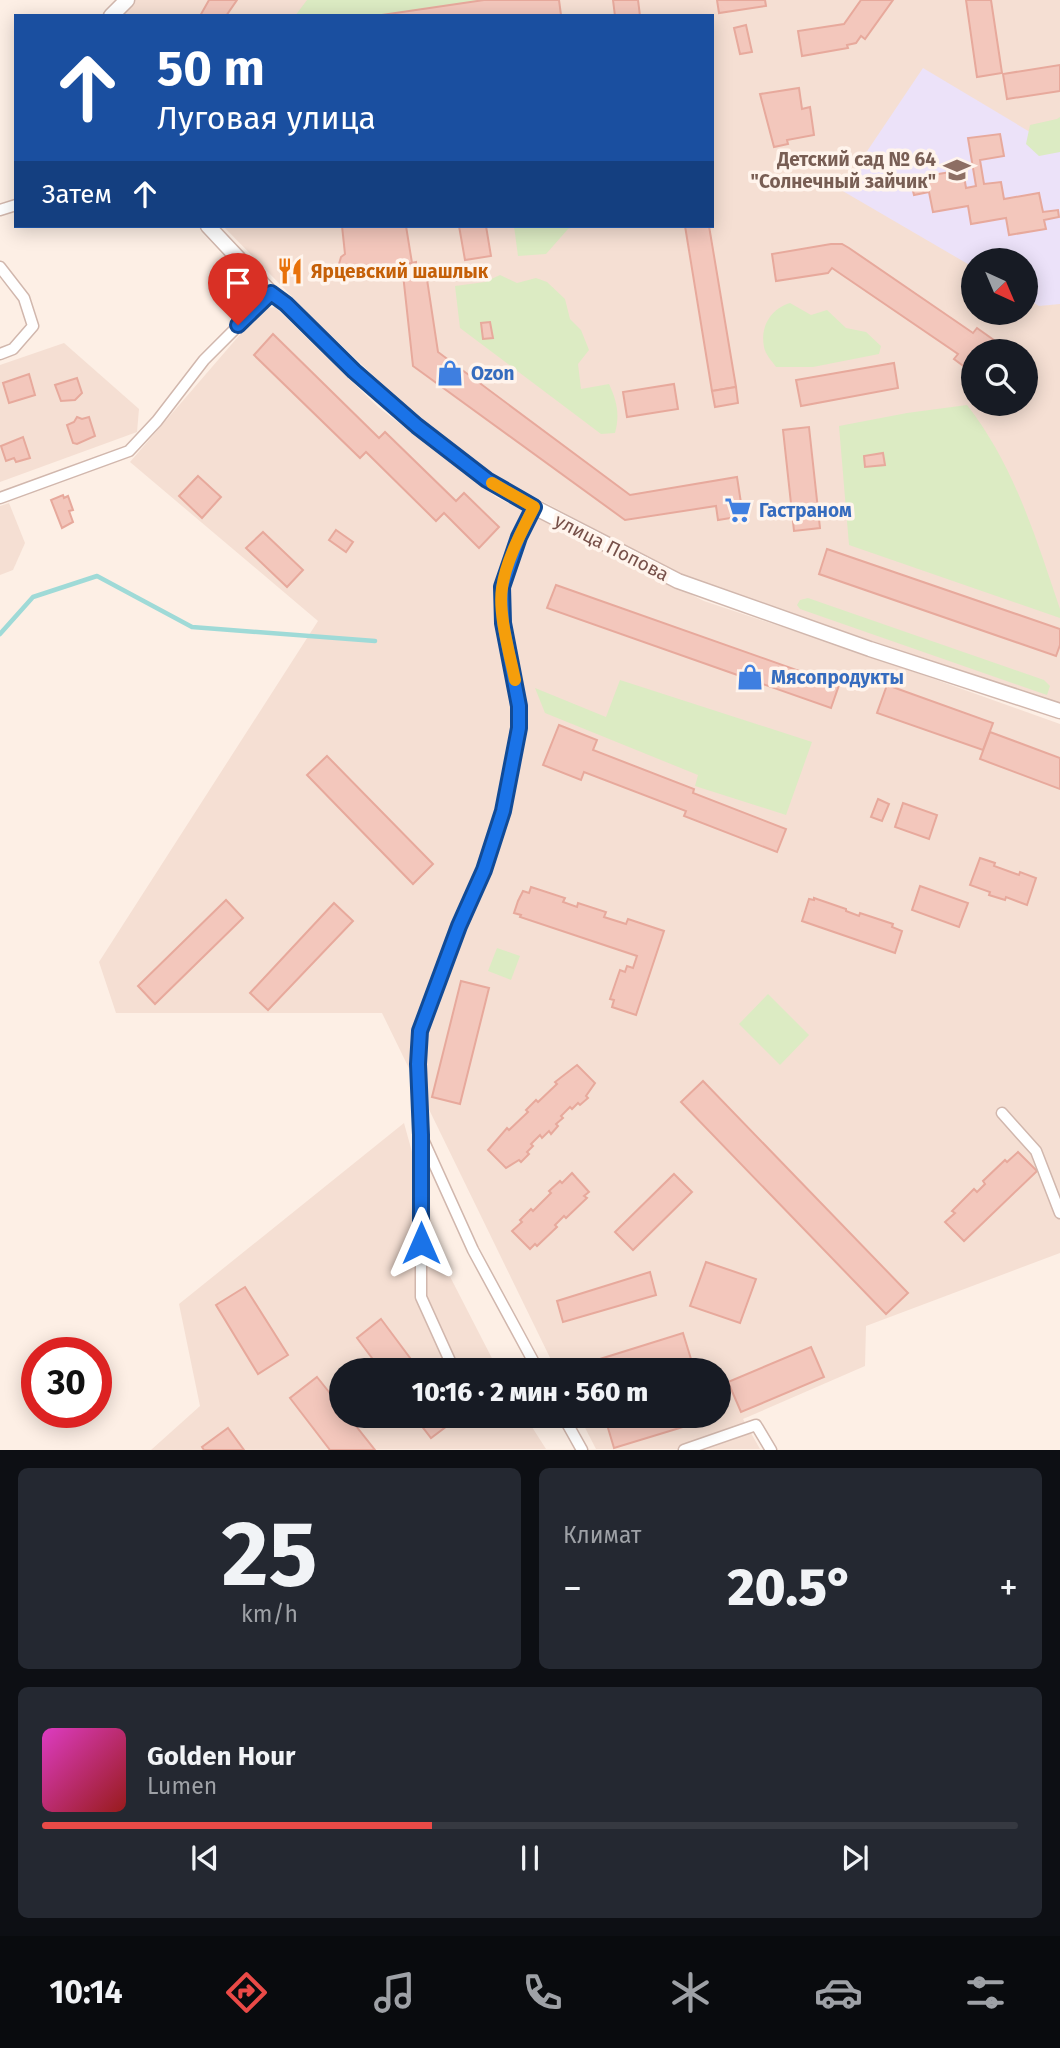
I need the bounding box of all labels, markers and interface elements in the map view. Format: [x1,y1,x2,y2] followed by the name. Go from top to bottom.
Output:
[157,39,265,98] text: 50 m
[42,42,133,133] icon: ahead
[157,99,376,137] text: Луговая улица
[751,148,936,193] place label: Детский сад № 64 "Солнечный зайчик"
[942,155,972,185] school or university icon: Детский сад № 64 "Солнечный зайчик"
[126,175,164,213] icon: ahead
[42,179,112,210] text: Затем
[961,248,1038,326] north arrow
[961,248,1038,416] map controls
[208,253,268,325] pin
[275,256,305,286] restaurant icon: Ярцевский шашлык
[311,260,489,283] place label: Ярцевский шашлык
[219,264,257,302] icon: arrive
[961,339,1038,416] button: search
[435,358,465,388] shop icon: Ozon
[471,362,515,385] place label: Ozon
[723,495,753,525] supermarket icon: Гастраном
[759,499,852,522] place label: Гастраном
[551,509,673,586] street label: улица Попова
[735,662,765,692] shop icon: Мясопродукты
[771,666,904,689] place label: Мясопродукты
[384,1206,458,1280] position arrow
[21,1337,112,1428] speed limit sign: 30
[412,1377,648,1408] text: 10:16 · 2 мин · 560 m
[222,1500,317,1609] text: 25
[563,1521,641,1549] text: Климат
[728,1556,854,1619] text: 20.5°
[563,1565,582,1611] text: −
[999,1565,1018,1611] text: +
[241,1600,298,1628] text: km/h
[147,1741,295,1772] text: Golden Hour
[147,1772,217,1800] text: Lumen
[186,1839,224,1877] icon: previous
[511,1839,549,1877] icon: pause
[836,1839,874,1877] icon: next
[222,1968,271,2017] icon: directions
[370,1968,419,2017] icon: music
[518,1968,567,2017] icon: phone
[666,1968,715,2017] icon: climate
[814,1968,863,2017] icon: car
[961,1968,1010,2017] icon: filters
[49,1973,123,2011] text: 10:14

